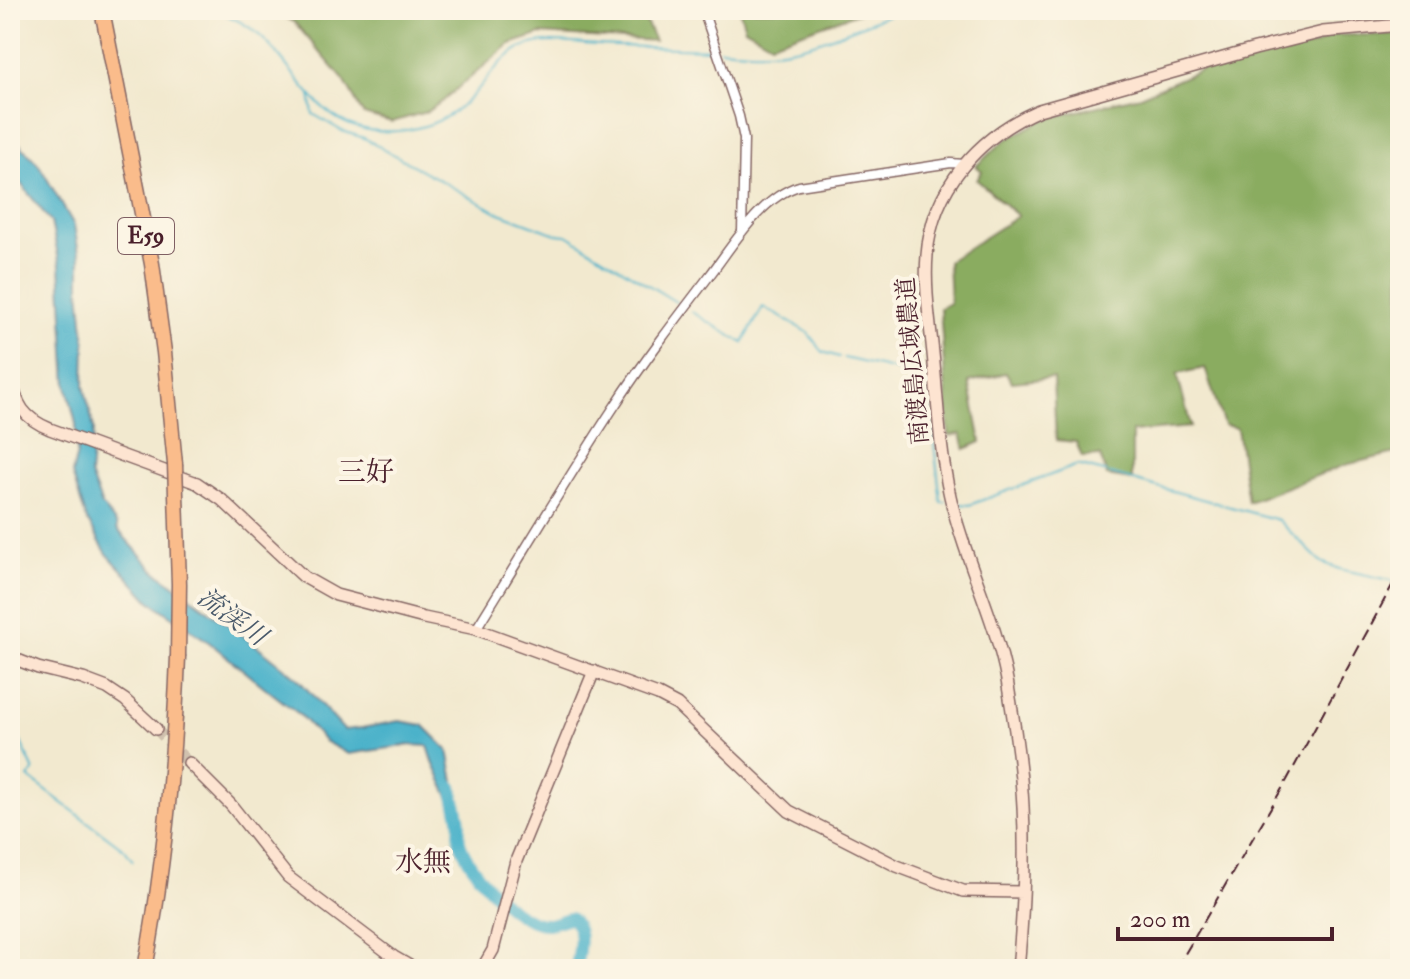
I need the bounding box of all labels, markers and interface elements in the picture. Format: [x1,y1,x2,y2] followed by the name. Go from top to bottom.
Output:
[118,218,174,254] road number: E59
[890,276,936,446] street label: 南渡島広域農道
[338,455,394,490] district label: 三好
[191,581,275,655] water label: 流渓川
[395,845,451,880] district label: 水無
[1118,891,1332,941] scale bar
[1130,904,1191,935] text: 200 m

